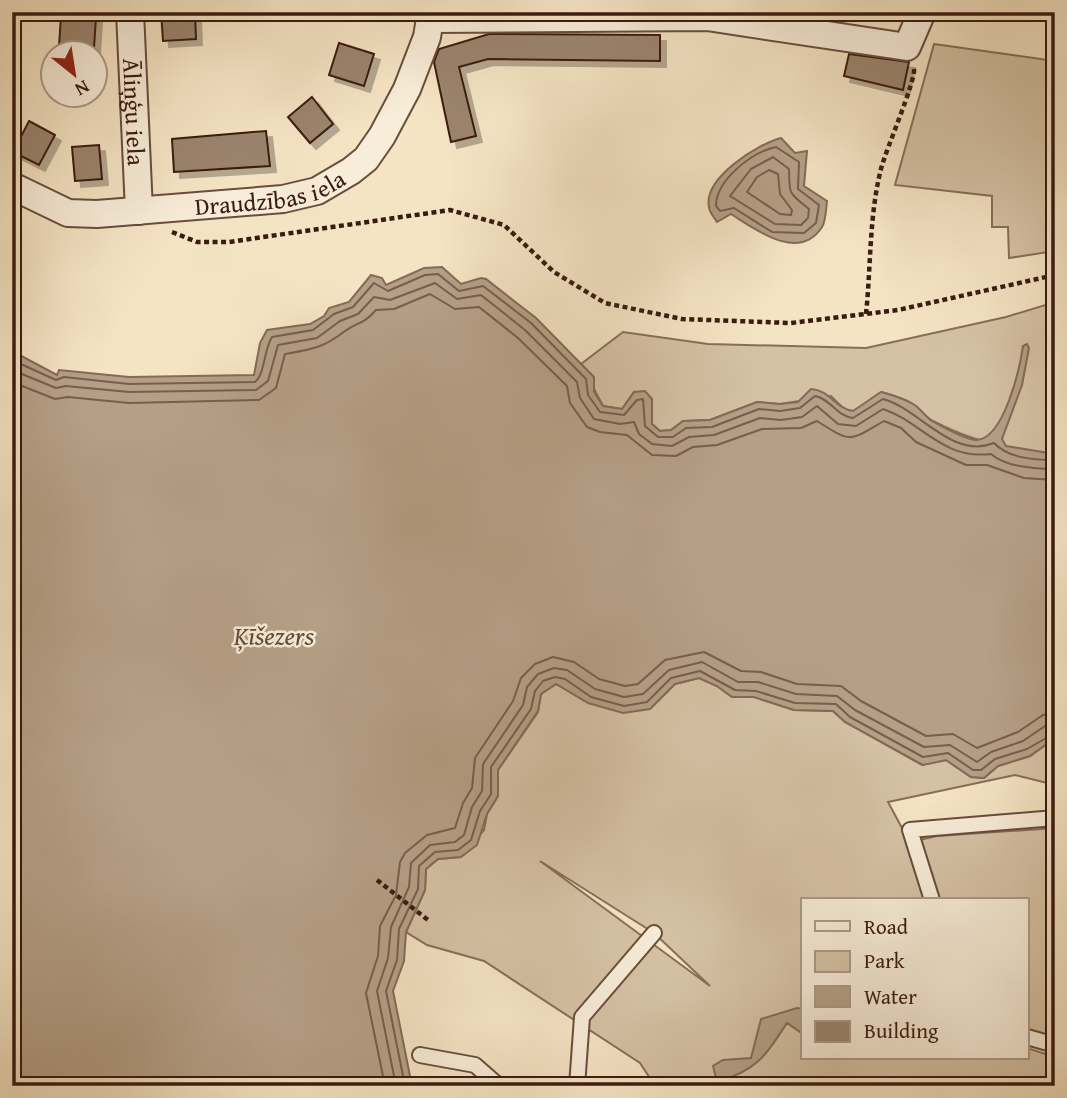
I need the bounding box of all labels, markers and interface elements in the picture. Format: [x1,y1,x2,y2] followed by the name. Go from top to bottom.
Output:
[38,38,108,108] north arrow
[115,57,154,167] street label: Āliņģu iela
[70,73,95,104] text: N
[193,160,352,224] street label: Draudzības iela
[233,616,315,655] water label: Ķīšezers
[801,898,1028,1060] legend
[864,911,909,942] text: Road
[864,945,905,976] text: Park
[864,981,917,1012] text: Water
[864,1015,939,1046] text: Building

